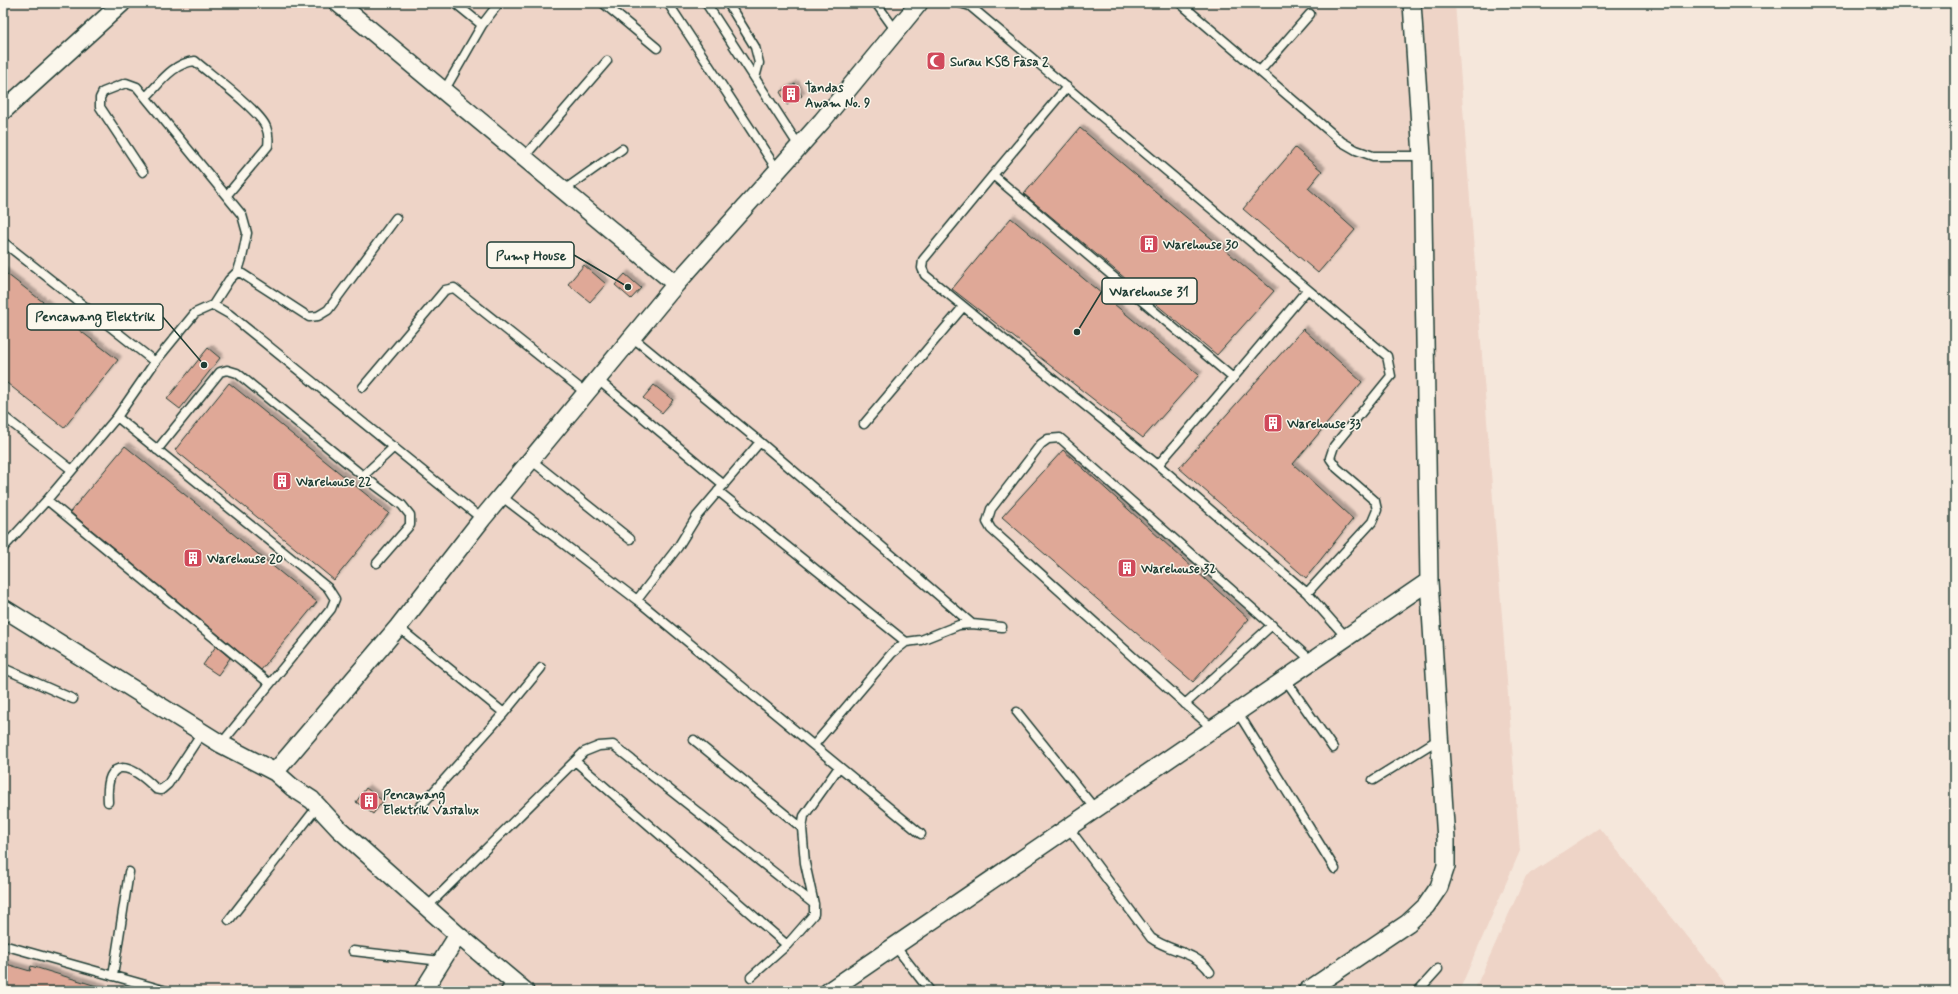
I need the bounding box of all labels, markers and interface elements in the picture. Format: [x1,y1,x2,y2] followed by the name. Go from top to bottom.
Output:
[925,50,947,72] mosque icon: Surau KSB Fasa 2
[950,54,1049,71] place label: Surau KSB Fasa 2
[805,80,871,112] place label: Tandas Awam No. 9
[780,83,802,105] building icon: Tandas Awam No. 9
[1138,233,1160,255] building icon: Warehouse 30
[1162,237,1239,254] place label: Warehouse 30
[487,242,574,268] callout: Pump House
[496,247,567,265] text: Pump House
[1102,278,1197,304] callout: Warehouse 31
[1108,283,1189,301] text: Warehouse 31
[27,304,163,330] callout: Pencawang Elektrik
[35,308,155,328] text: Pencawang Elektrik
[1262,412,1284,434] building icon: Warehouse 33
[1286,416,1361,433] place label: Warehouse 33
[271,470,293,492] building icon: Warehouse 22
[295,474,372,491] place label: Warehouse 22
[182,547,204,569] building icon: Warehouse 20
[206,551,284,568] place label: Warehouse 20
[1116,557,1138,579] building icon: Warehouse 32
[1140,561,1216,578] place label: Warehouse 32
[383,787,479,819] place label: Pencawang Elektrik Vastalux
[358,790,380,812] building icon: Pencawang Elektrik Vastalux

